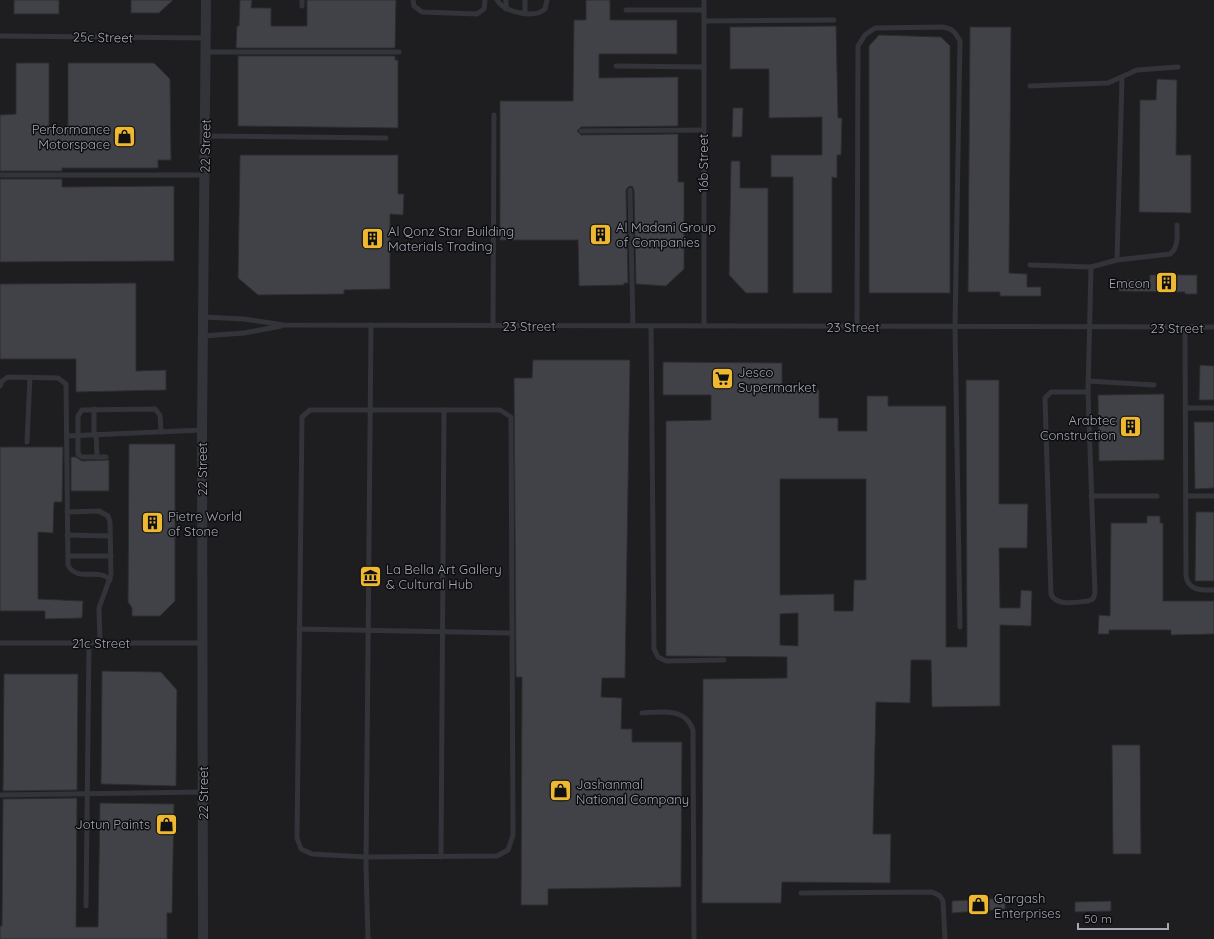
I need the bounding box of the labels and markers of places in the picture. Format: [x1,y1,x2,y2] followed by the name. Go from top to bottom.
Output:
[32,121,110,152] place label: Performance Motorspace
[112,123,138,149] shop icon: Performance Motorspace
[616,219,716,250] place label: Al Madani Group of Companies
[588,221,614,247] building icon: Al Madani Group of Companies
[388,223,514,254] place label: Al Qonz Star Building Materials Trading
[360,225,386,251] building icon: Al Qonz Star Building Materials Trading
[1153,270,1179,296] building icon: Emcon
[1109,275,1150,291] place label: Emcon
[738,364,816,395] place label: Jesco Supermarket
[709,366,735,392] supermarket icon: Jesco Supermarket
[1040,412,1116,443] place label: Arabtec Construction
[1118,414,1144,440] building icon: Arabtec Construction
[168,508,242,539] place label: Pietre World of Stone
[139,510,165,536] building icon: Pietre World of Stone
[386,561,502,592] place label: La Bella Art Gallery & Cultural Hub
[357,563,383,589] museum icon: La Bella Art Gallery & Cultural Hub
[576,776,689,807] place label: Jashanmal National Company
[548,778,574,804] shop icon: Jashanmal National Company
[153,811,179,837] shop icon: Jotun Paints
[75,816,150,832] place label: Jotun Paints
[994,890,1061,921] place label: Gargash Enterprises
[966,892,992,918] shop icon: Gargash Enterprises

